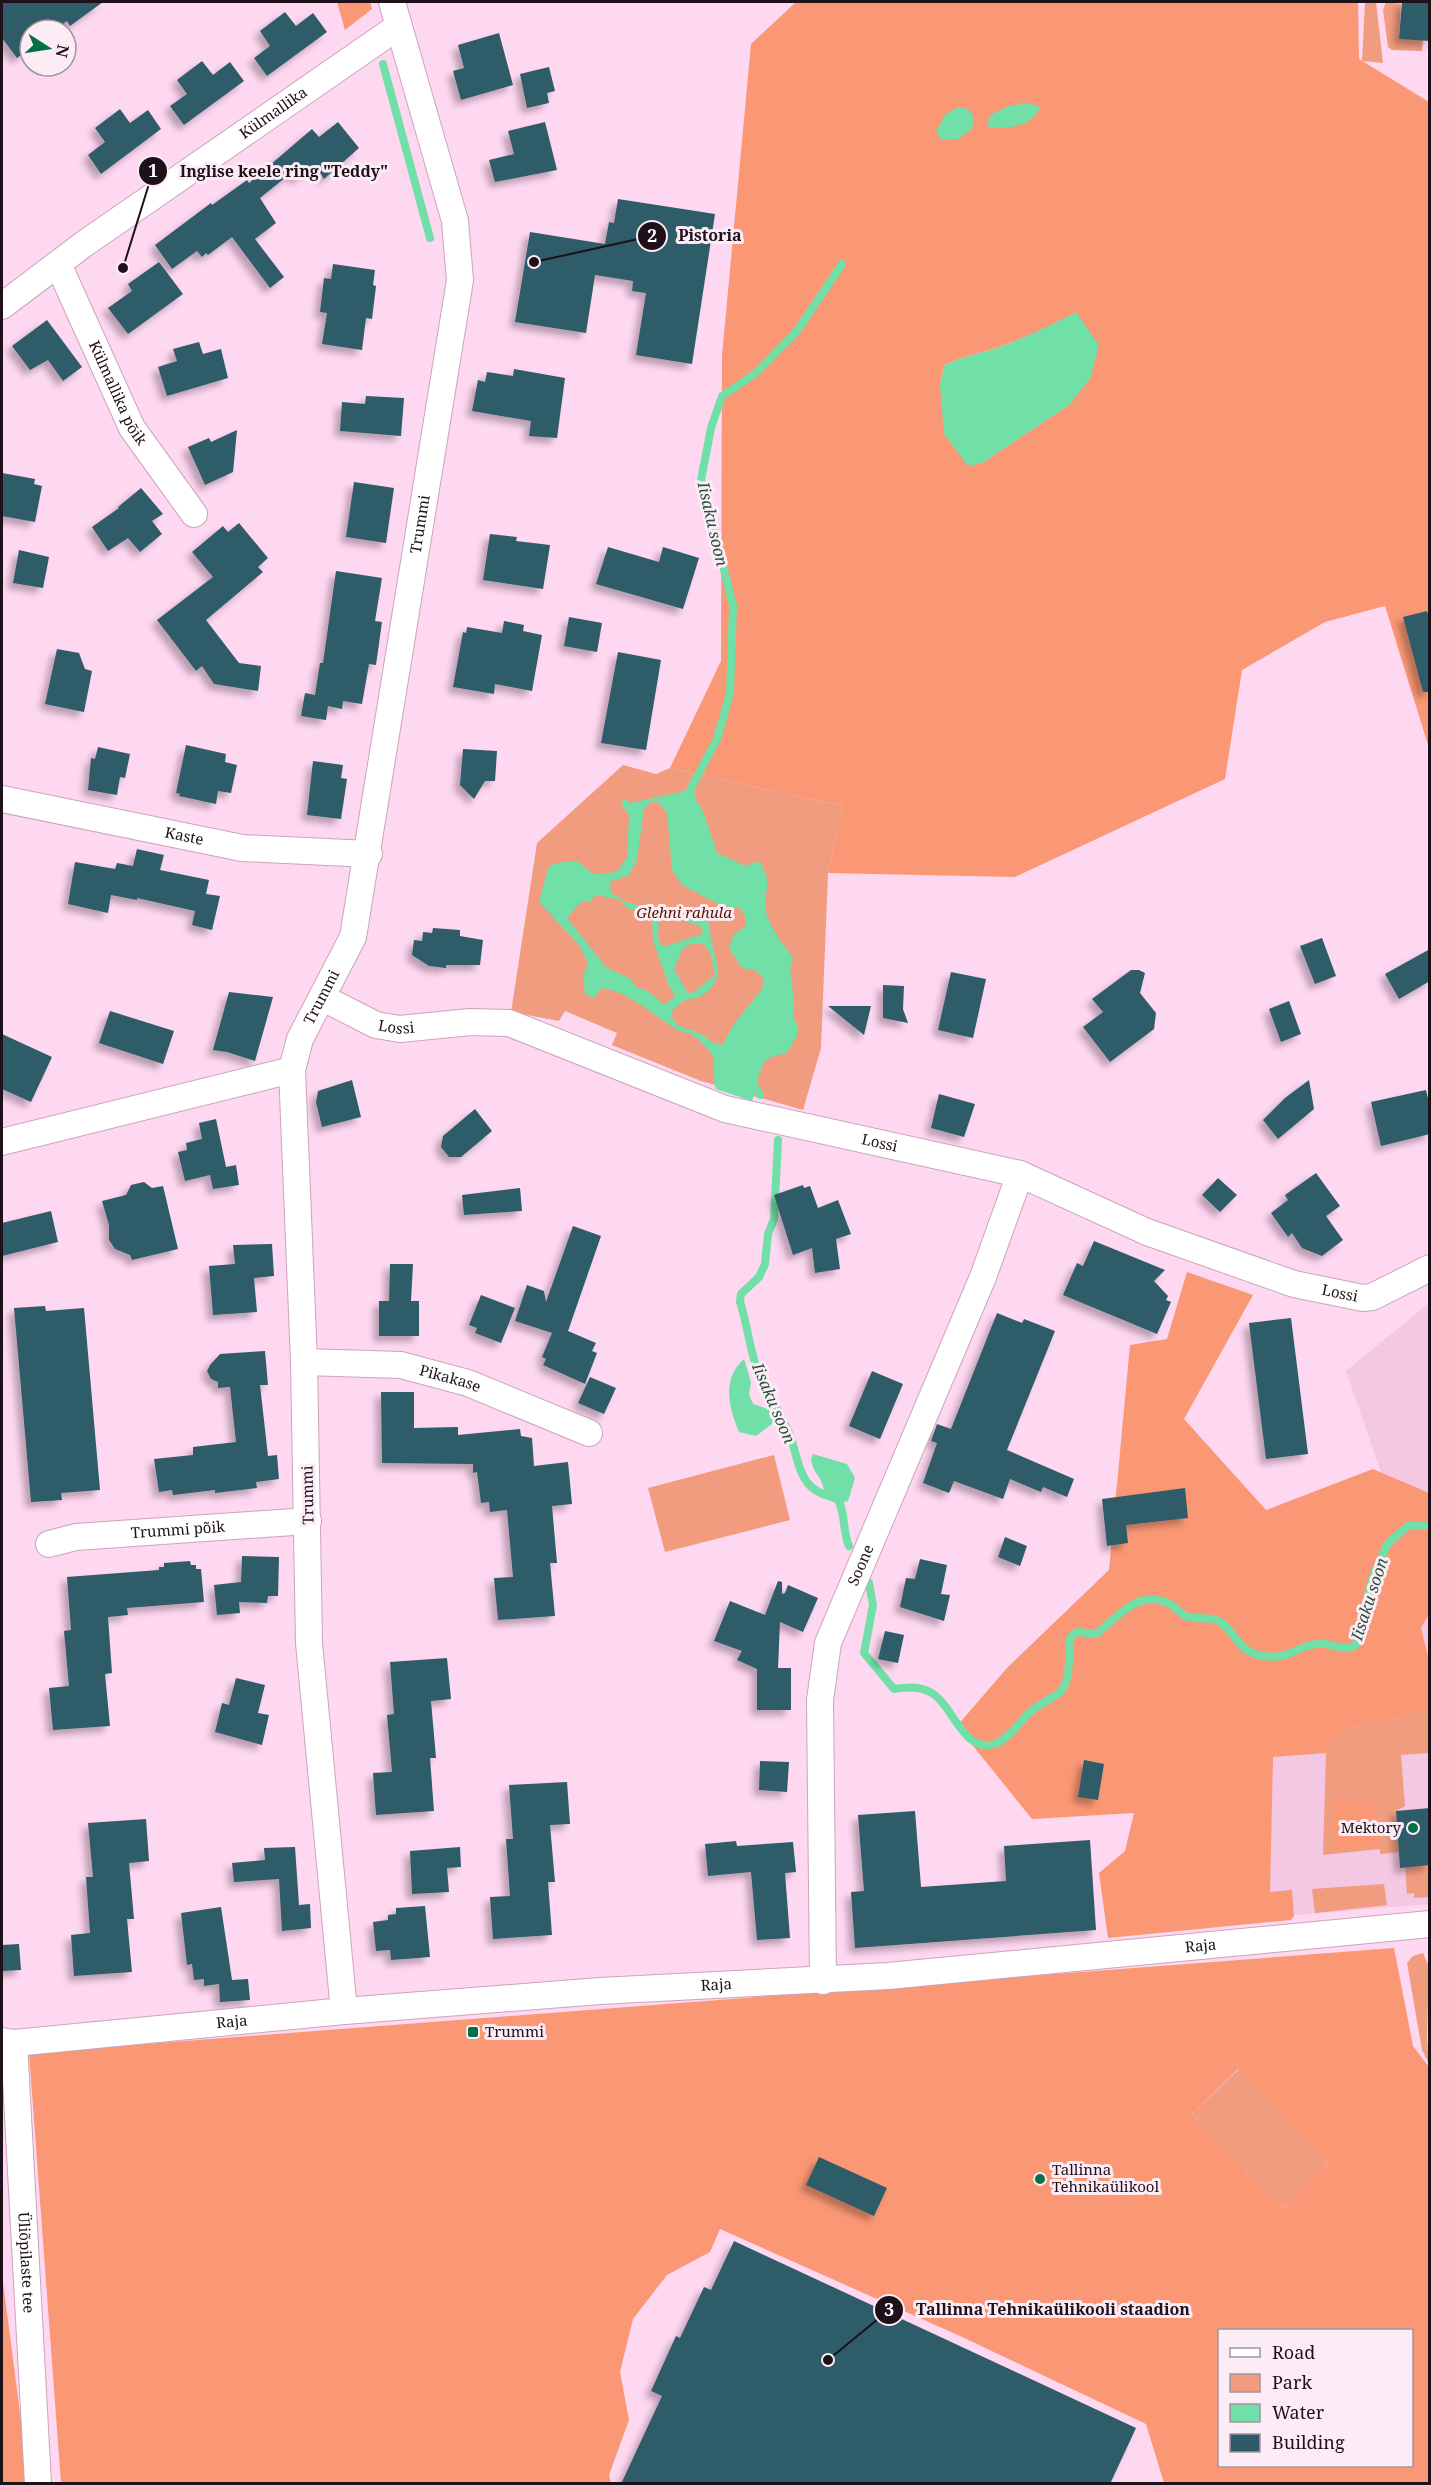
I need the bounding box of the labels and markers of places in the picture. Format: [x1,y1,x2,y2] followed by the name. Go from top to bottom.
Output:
[138,154,400,188] callout: Inglise keele ring "Teddy"
[637,219,754,253] callout: Pistoria
[1341,1817,1402,1837] place label: Mektory
[1406,1821,1420,1835] marker: Mektory
[485,2021,544,2041] place label: Trummi
[466,2025,480,2039] marker: Trummi
[1052,2159,1159,2196] place label: Tallinna Tehnikaülikool
[1033,2172,1047,2186] marker: Tallinna Tehnikaülikool
[874,2293,1202,2327] callout: Tallinna Tehnikaülikooli staadion

